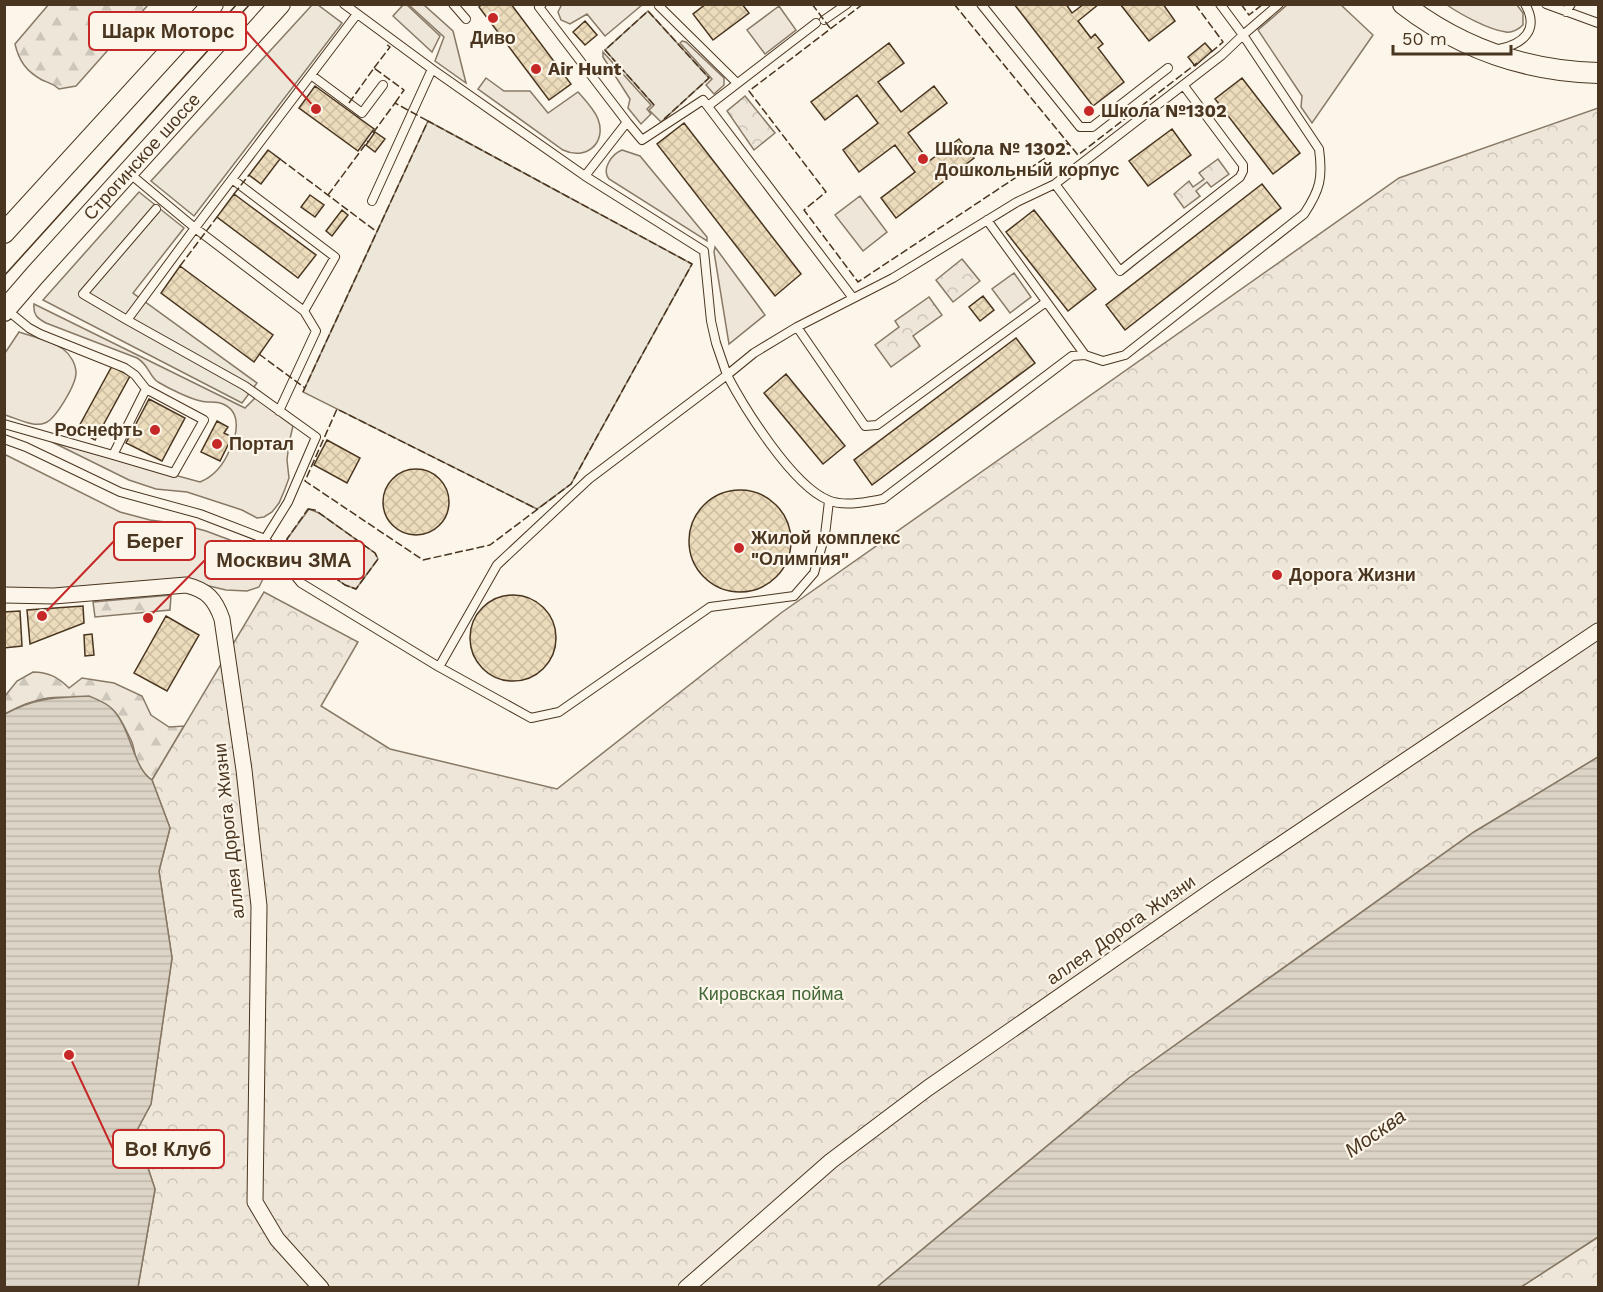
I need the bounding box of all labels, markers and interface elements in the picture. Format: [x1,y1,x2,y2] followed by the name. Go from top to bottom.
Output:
[486,11,500,25] marker: Диво
[89,12,246,50] callout: Шарк Моторс
[1393,18,1512,56] scale bar
[102,19,234,43] text: Шарк Моторс
[470,27,516,48] place label: Диво
[1402,28,1447,49] text: 50 m
[548,58,622,79] place label: Air Hunt
[529,62,543,76] marker: Air Hunt
[79,89,204,224] street label: Строгинское шоссе
[1101,100,1227,121] place label: Школа №1302
[1082,104,1096,118] marker: Школа №1302
[935,138,1120,180] place label: Школа № 1302. Дошкольный корпус
[916,152,930,166] marker: Школа № 1302. Дошкольный корпус
[54,419,143,440] place label: Роснефть
[148,423,162,437] marker: Роснефть
[229,433,294,454] place label: Портал
[210,437,224,451] marker: Портал
[114,522,195,560] callout: Берег
[750,527,900,569] place label: Жилой комплекс "Олимпия"
[126,529,184,553] text: Берег
[205,541,364,579] callout: Москвич ЗМА
[732,541,746,555] marker: Жилой комплекс "Олимпия"
[216,548,352,572] text: Москвич ЗМА
[1289,564,1416,585] place label: Дорога Жизни
[1270,568,1284,582] marker: Дорога Жизни
[209,742,248,920] street label: аллея Дорога Жизни
[1042,870,1199,989] street label: аллея Дорога Жизни
[698,983,845,1004] park label: Кировская пойма
[1340,1104,1410,1162] water label: Москва
[113,1130,224,1168] callout: Во! Клуб
[125,1137,211,1161] text: Во! Клуб

